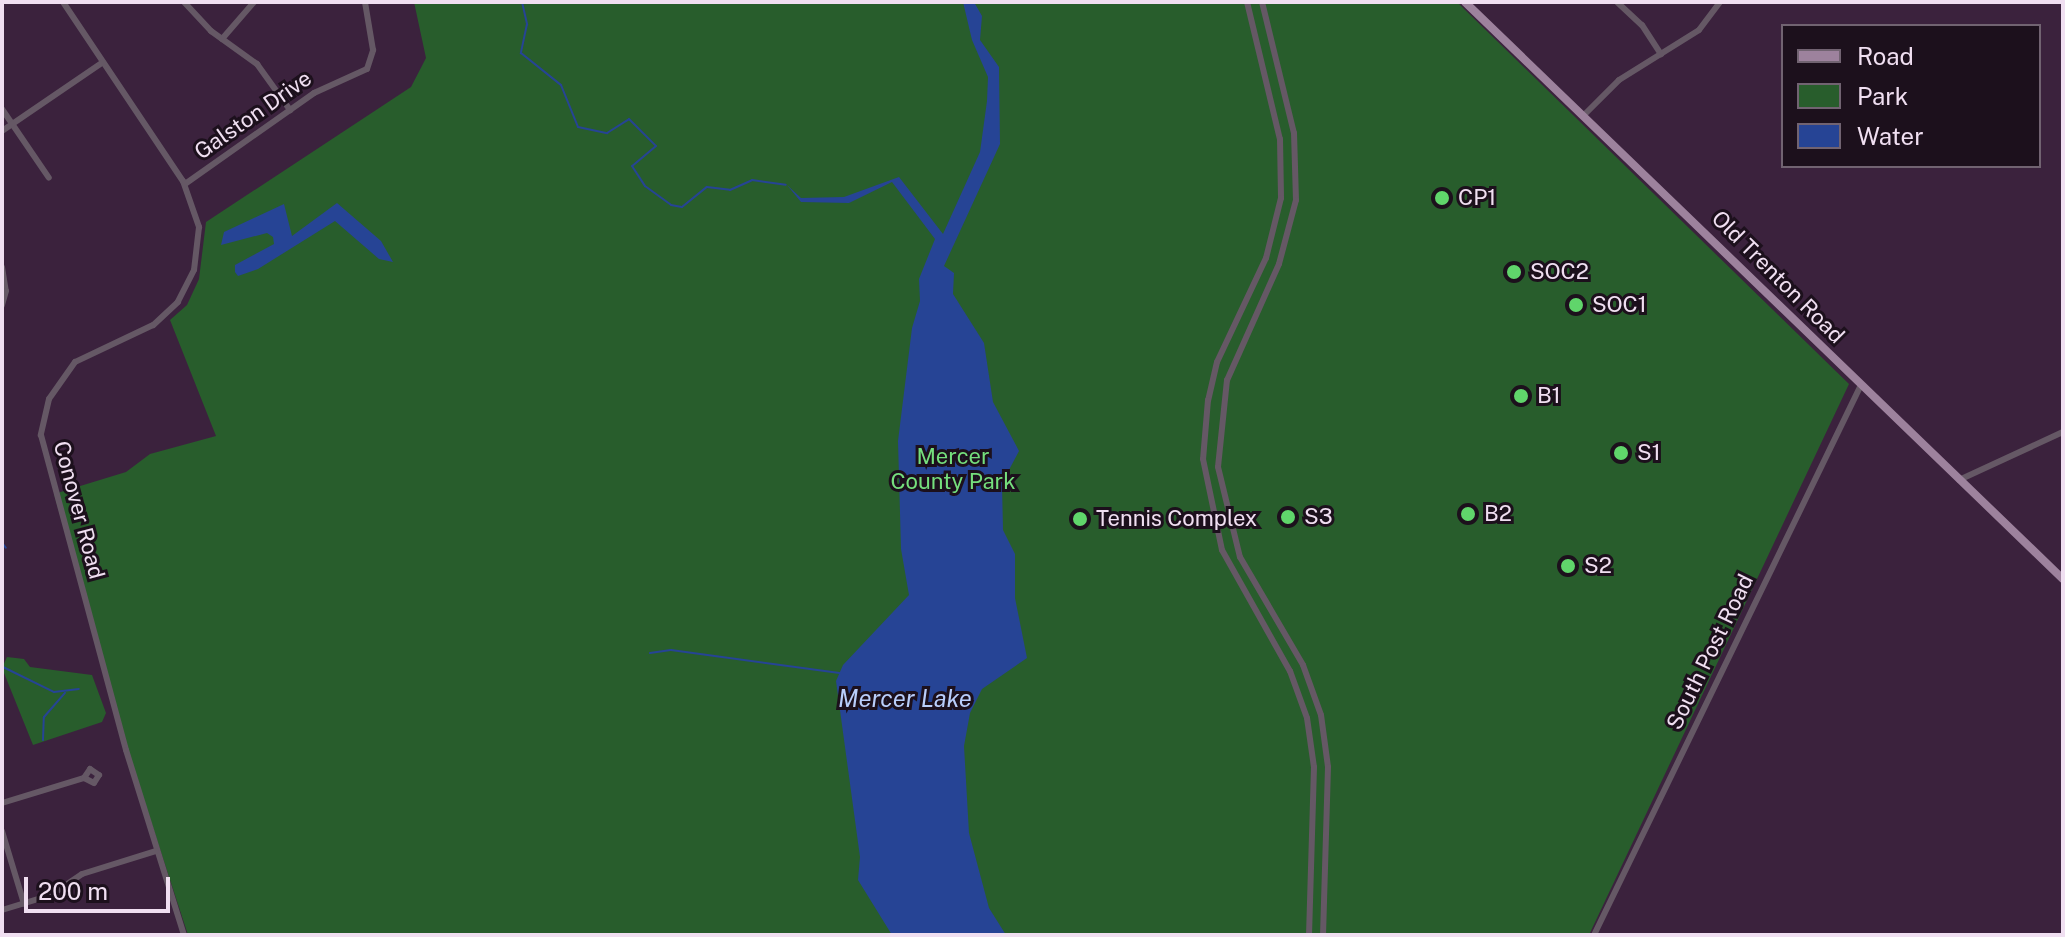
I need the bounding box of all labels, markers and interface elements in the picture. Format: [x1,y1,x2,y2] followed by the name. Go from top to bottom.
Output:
[1781,24,2041,168] legend
[1857,42,1914,70] text: Road
[189,65,317,165] street label: Galston Drive
[1857,82,1908,110] text: Park
[1857,122,1924,150] text: Water
[1458,185,1496,211] place label: CP1
[1433,189,1451,207] marker: CP1
[1706,205,1850,349] street label: Old Trenton Road
[1530,259,1589,285] place label: SOC2
[1505,263,1523,281] marker: SOC2
[1592,292,1647,318] place label: SOC1
[1567,296,1585,314] marker: SOC1
[1537,383,1561,409] place label: B1
[1512,387,1530,405] marker: B1
[48,438,110,582] street label: Conover Road
[1637,440,1661,466] place label: S1
[890,443,1016,494] park label: Mercer County Park
[1612,444,1630,462] marker: S1
[1484,501,1512,527] place label: B2
[1304,504,1333,530] place label: S3
[1459,505,1477,523] marker: B2
[1096,506,1257,532] place label: Tennis Complex
[1279,508,1297,526] marker: S3
[1071,510,1089,528] marker: Tennis Complex
[1584,553,1612,579] place label: S2
[1559,557,1577,575] marker: S2
[1661,570,1759,734] street label: South Post Road
[838,685,972,713] water label: Mercer Lake
[28,861,174,911] scale bar
[38,877,108,905] text: 200 m

